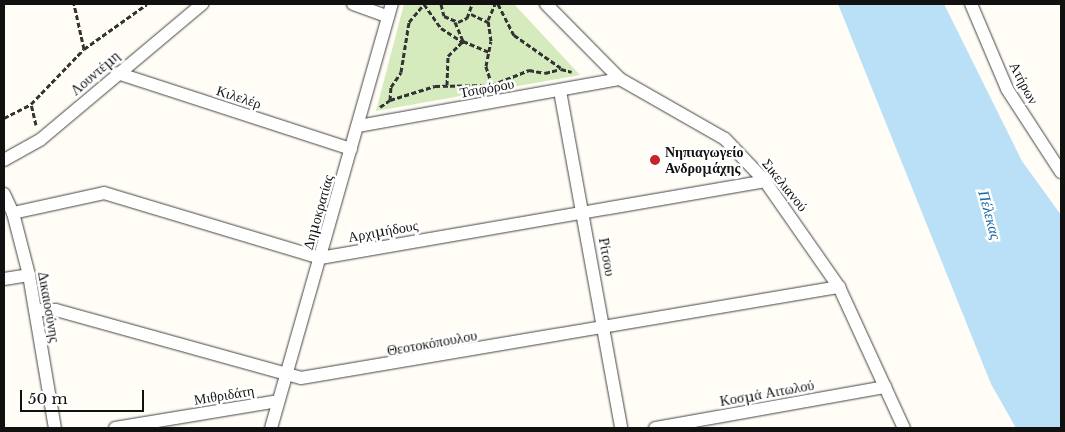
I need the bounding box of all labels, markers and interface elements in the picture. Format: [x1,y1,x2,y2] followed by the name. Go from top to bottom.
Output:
[67,47,123,99] street label: Λουντέμη
[1006,59,1042,107] street label: Ατήρων
[459,75,515,101] street label: Τσιφόρου
[214,82,264,112] street label: Κιλελέρ
[665,144,744,176] place label: Νηπιαγωγείο Ανδρομάχης
[649,154,661,166] marker: Νηπιαγωγείο Ανδρομάχης
[759,155,811,215] street label: Σικελιανού
[299,173,337,251] street label: Δημοκρατίας
[975,188,1005,242] water label: Πέλεκας
[347,217,419,245] street label: Αρχιμήδους
[595,237,619,277] street label: Ρίτσου
[35,270,63,344] street label: Δικαιοσύνης
[386,327,478,359] street label: Θεοτοκόπουλου
[718,376,816,410] street label: Κοσμά Αιτωλού
[22,380,146,412] scale bar
[193,382,255,408] street label: Μιθριδάτη
[28,389,68,408] text: 50 m

